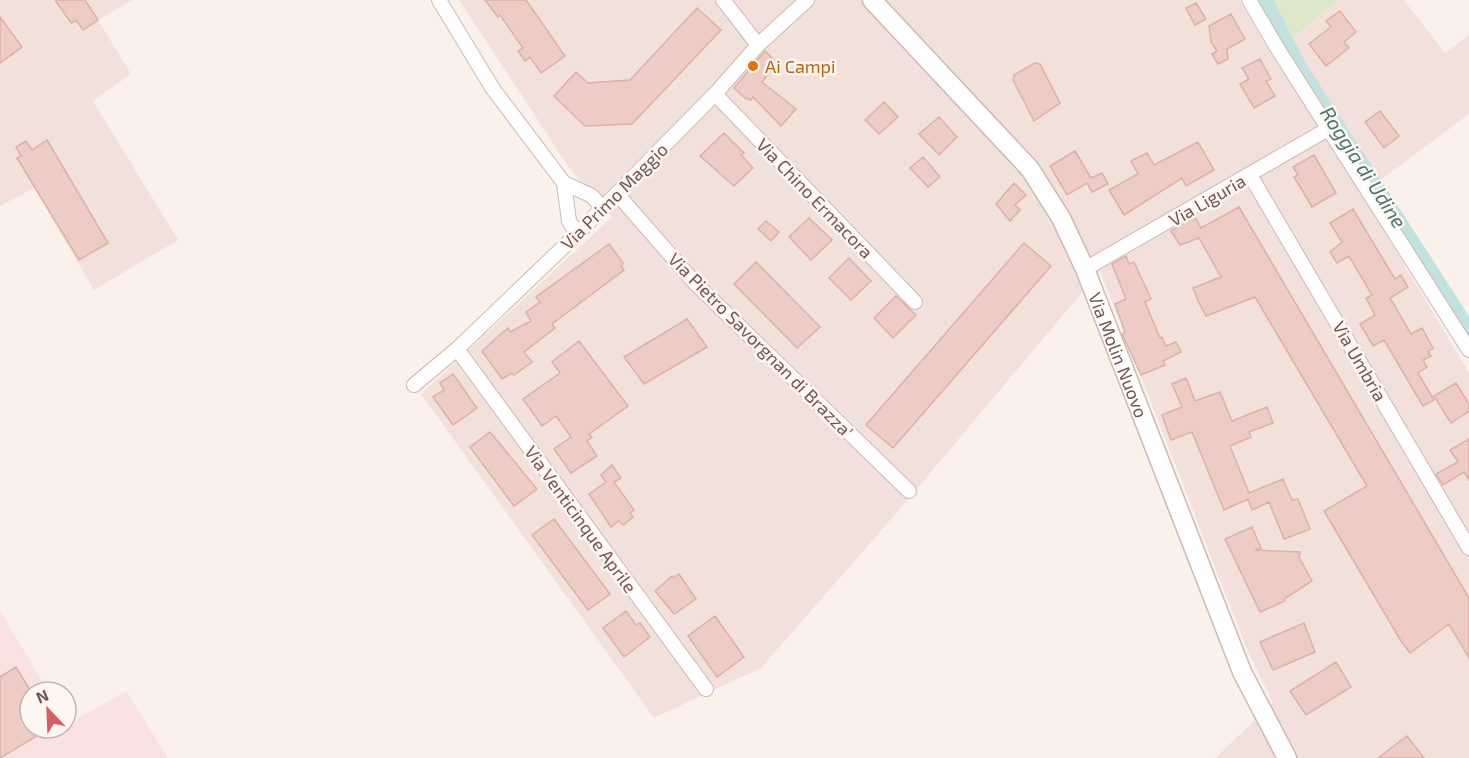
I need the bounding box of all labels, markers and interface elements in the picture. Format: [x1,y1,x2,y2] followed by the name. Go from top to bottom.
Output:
[765,55,836,77] place label: Ai Campi
[746,59,760,73] marker: Ai Campi
[1316,102,1412,233] water label: Roggia di Udine
[752,133,878,263] street label: Via Chino Ermacora
[556,138,672,254] street label: Via Primo Maggio
[1165,169,1249,231] street label: Via Liguria
[664,248,858,442] street label: Via Pietro Savorgnan di Brazza'
[1084,289,1153,421] street label: Via Molin Nuovo
[1328,317,1392,405] street label: Via Umbria
[520,441,642,597] street label: Via Venticinque Aprile
[18,680,78,740] north arrow
[33,685,51,707] text: N

